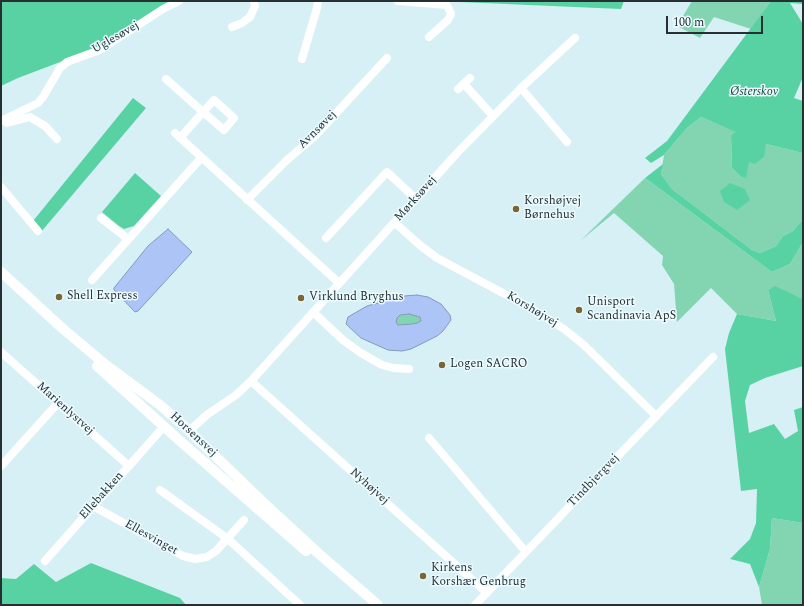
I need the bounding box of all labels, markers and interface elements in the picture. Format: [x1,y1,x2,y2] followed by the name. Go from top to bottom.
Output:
[668,8,765,34] scale bar
[673,13,704,32] text: 100 m
[90,19,142,57] street label: Uglesøvej
[730,86,778,100] park label: Østerskov
[296,108,340,152] street label: Avnsøvej
[392,173,440,225] street label: Mørksøvej
[524,195,581,223] place label: Korshøjvej Børnehus
[511,204,521,214] marker: Korshøjvej Børnehus
[504,289,560,331] street label: Korshøjvej
[67,290,138,304] place label: Shell Express
[309,291,404,305] place label: Virklund Bryghus
[54,292,64,302] marker: Shell Express
[296,293,306,303] marker: Virklund Bryghus
[587,296,676,324] place label: Unisport Scandinavia ApS
[574,305,584,315] marker: Unisport Scandinavia ApS
[450,358,528,372] place label: Logen SACRO
[437,360,447,370] marker: Logen SACRO
[33,379,97,439] street label: Marienlystvej
[166,409,220,461] street label: Horsensvej
[565,451,623,511] street label: Tindbjergvej
[346,466,392,508] street label: Nyhøjvej
[77,469,127,523] street label: Ellebakken
[122,517,180,559] street label: Ellesvinget
[431,562,526,590] place label: Kirkens Korshær Genbrug
[418,571,428,581] marker: Kirkens Korshær Genbrug

